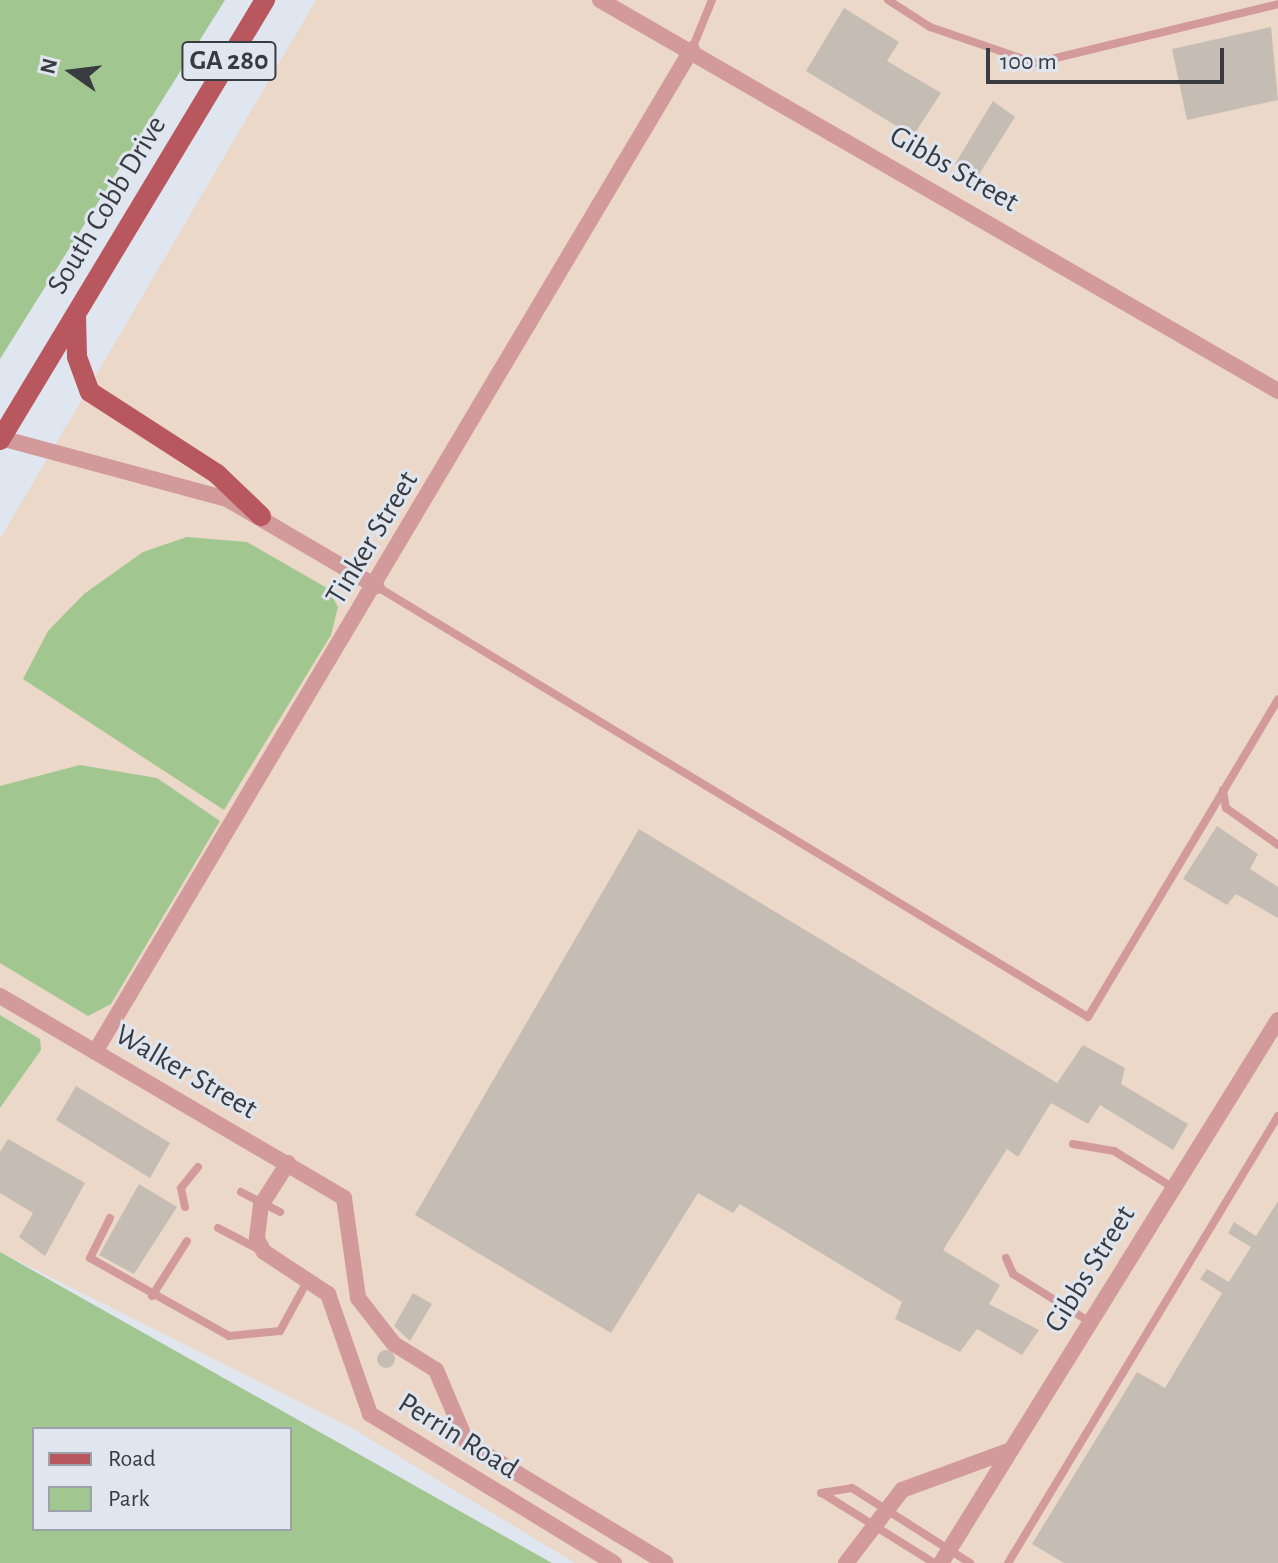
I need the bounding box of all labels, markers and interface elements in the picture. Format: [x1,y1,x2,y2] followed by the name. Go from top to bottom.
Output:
[32,32,112,112] north arrow
[990,32,1228,82] scale bar
[181,37,277,85] road number: GA 280
[1000,50,1057,74] text: 100 m
[36,56,61,76] text: N
[40,109,174,301] street label: South Cobb Drive
[883,118,1025,220] street label: Gibbs Street
[318,465,426,611] street label: Tinker Street
[108,1017,264,1127] street label: Walker Street
[1037,1199,1143,1339] street label: Gibbs Street
[391,1385,525,1487] street label: Perrin Road
[32,1427,292,1531] legend
[108,1447,156,1471] text: Road
[108,1487,149,1511] text: Park

